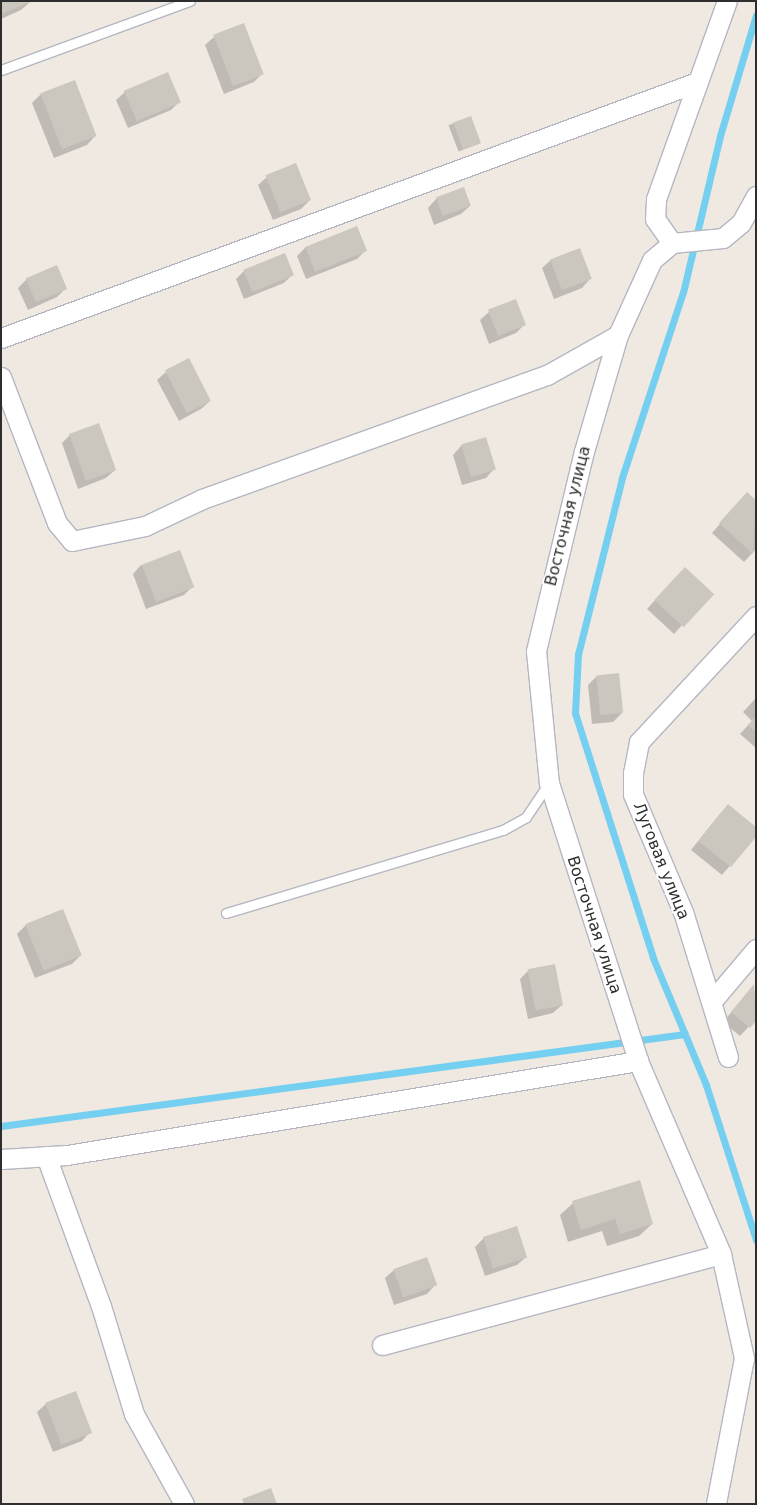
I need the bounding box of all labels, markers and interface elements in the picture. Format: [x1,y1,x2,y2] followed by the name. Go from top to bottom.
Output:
[541,444,595,588] street label: Восточная улица
[629,800,693,922] street label: Луговая улица
[563,854,625,996] street label: Восточная улица

